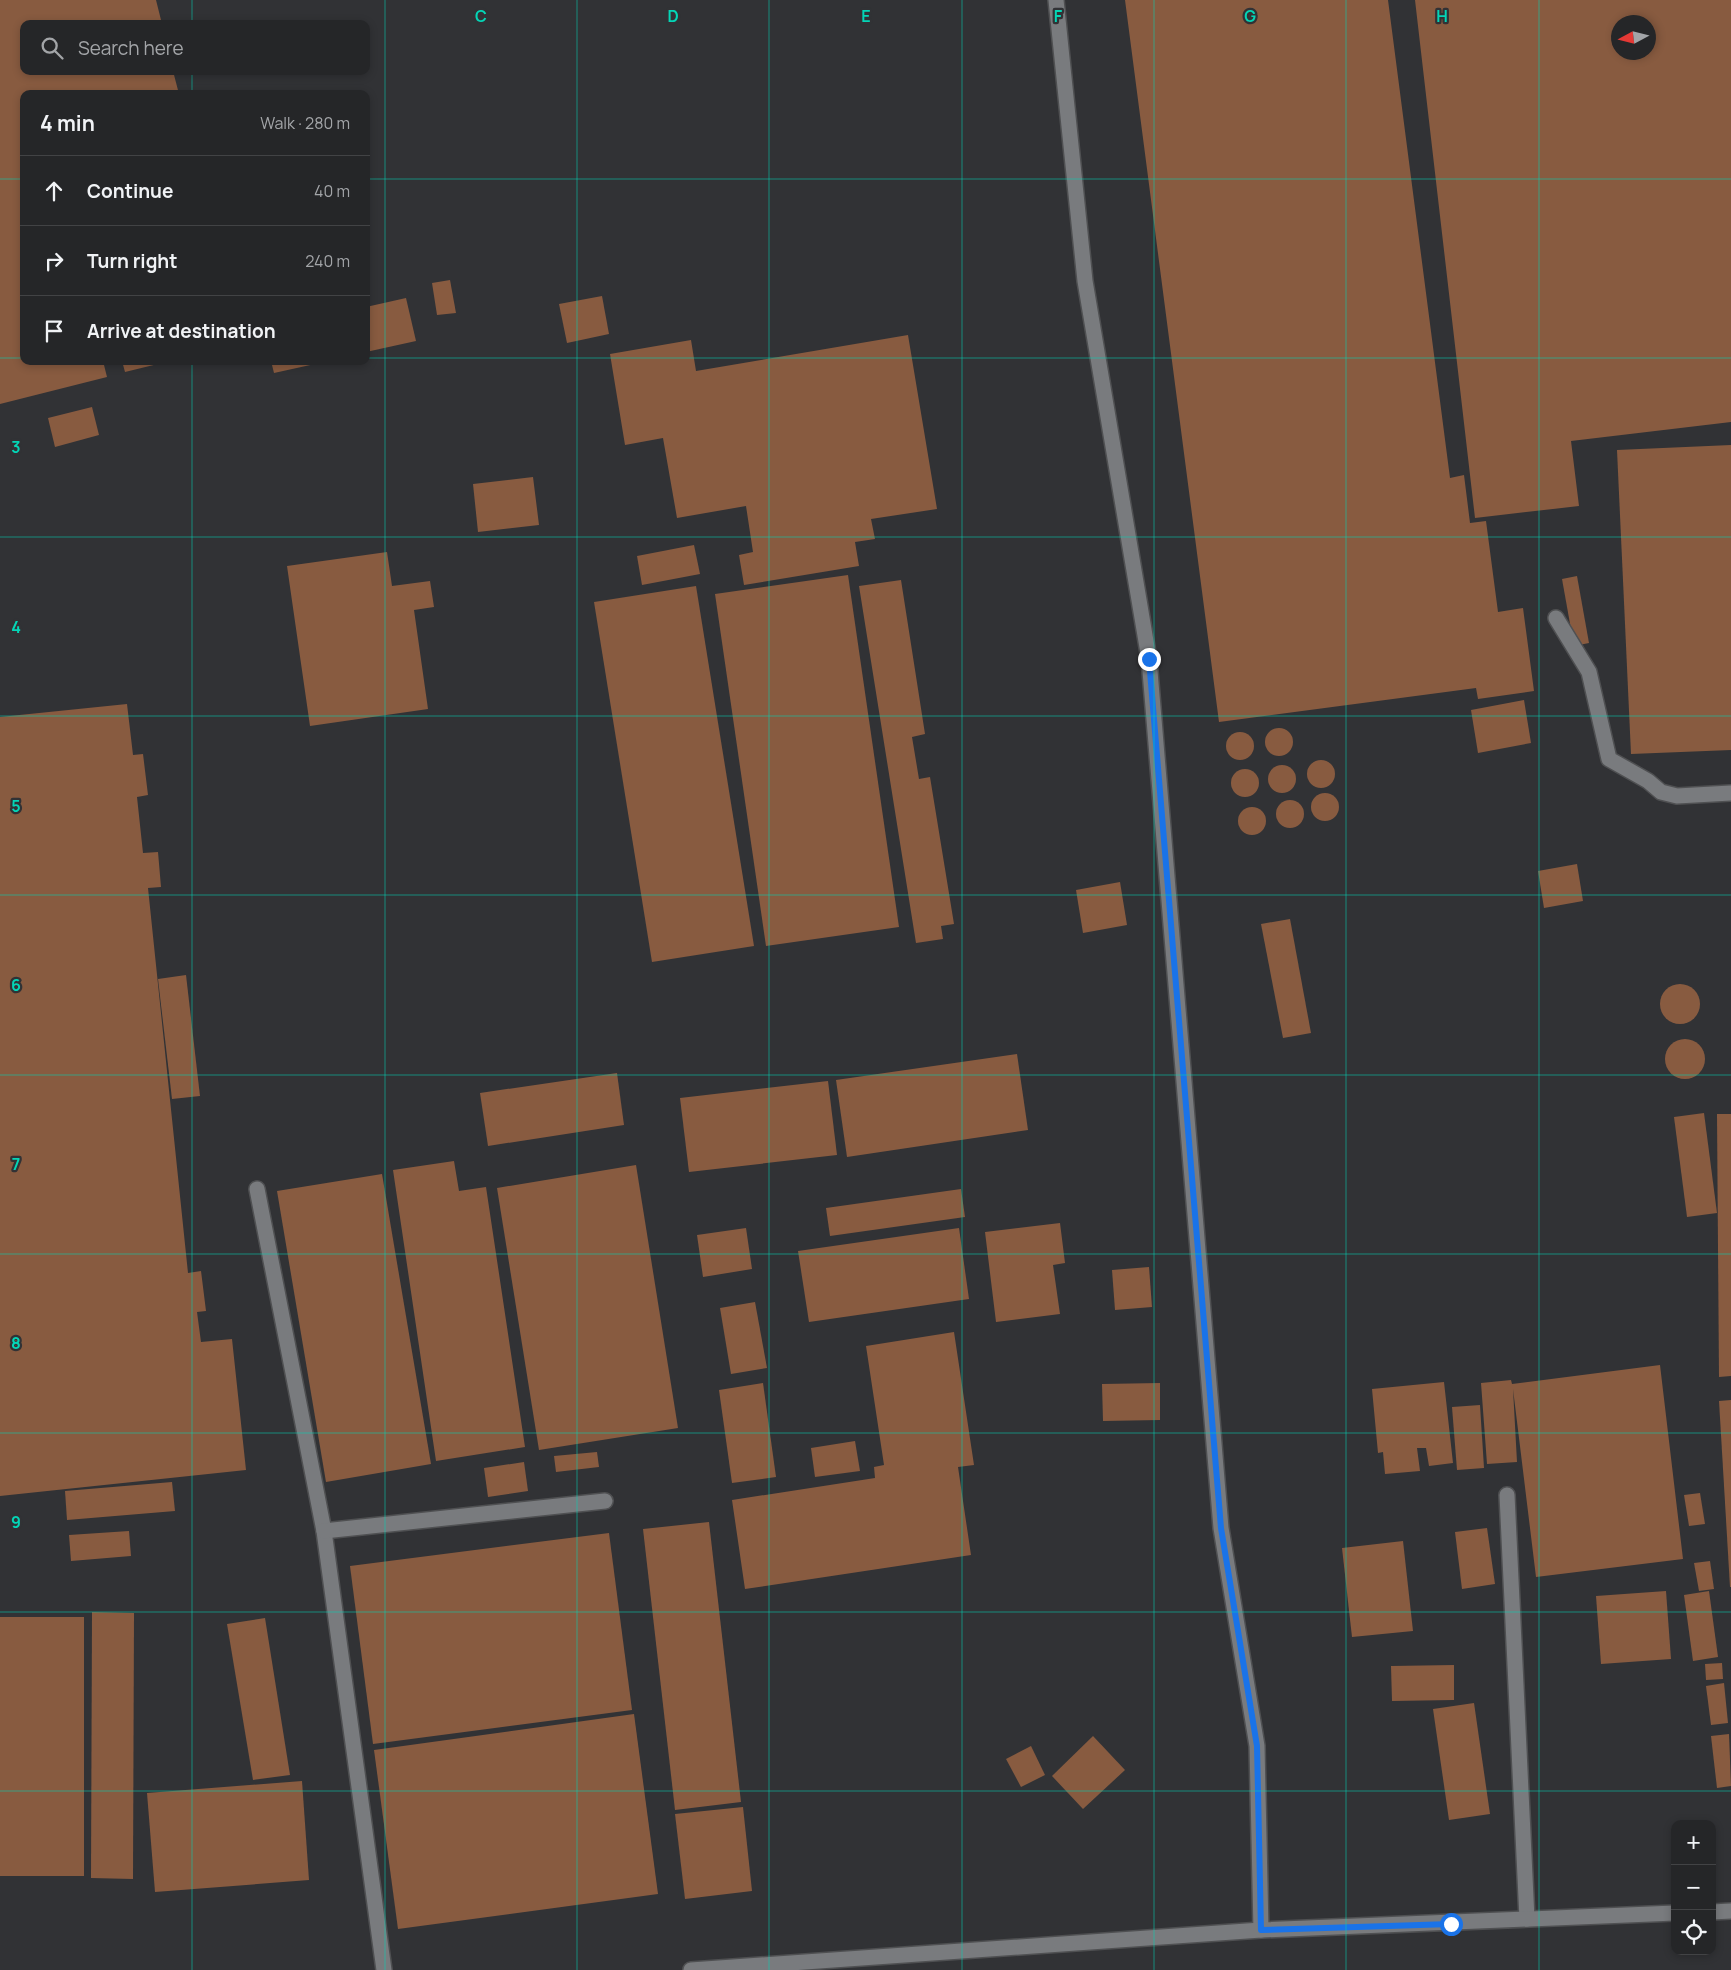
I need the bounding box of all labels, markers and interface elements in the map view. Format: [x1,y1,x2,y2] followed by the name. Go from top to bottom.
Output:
[475,5,487,27] text: C
[667,5,679,27] text: D
[861,5,871,27] text: E
[1054,5,1063,27] text: F
[1244,5,1256,27] text: G
[1436,5,1448,27] text: H
[1611,15,1656,60] north arrow
[20,20,370,75] search box
[38,34,66,62] icon: search
[78,35,184,61] text: Search here
[40,109,95,137] text: 4 min
[260,112,350,134] text: Walk · 280 m
[40,177,68,205] icon: ahead
[87,178,173,204] text: Continue
[314,180,350,202] text: 40 m
[40,247,68,275] icon: right
[87,248,177,274] text: Turn right
[305,250,350,272] text: 240 m
[40,317,68,345] icon: arrive
[87,318,276,344] text: Arrive at destination
[11,436,21,458] text: 3
[11,616,21,638] text: 4
[1138,648,1161,671] route end
[11,795,21,817] text: 5
[11,974,21,996] text: 6
[12,1153,20,1175] text: 7
[11,1332,21,1354] text: 8
[11,1511,21,1533] text: 9
[1671,1820,1716,1955] map controls
[1671,1820,1716,1865] button: +
[1671,1865,1716,1910] button: −
[1671,1910,1716,1955] button: locate
[1440,1913,1463,1936] route start

